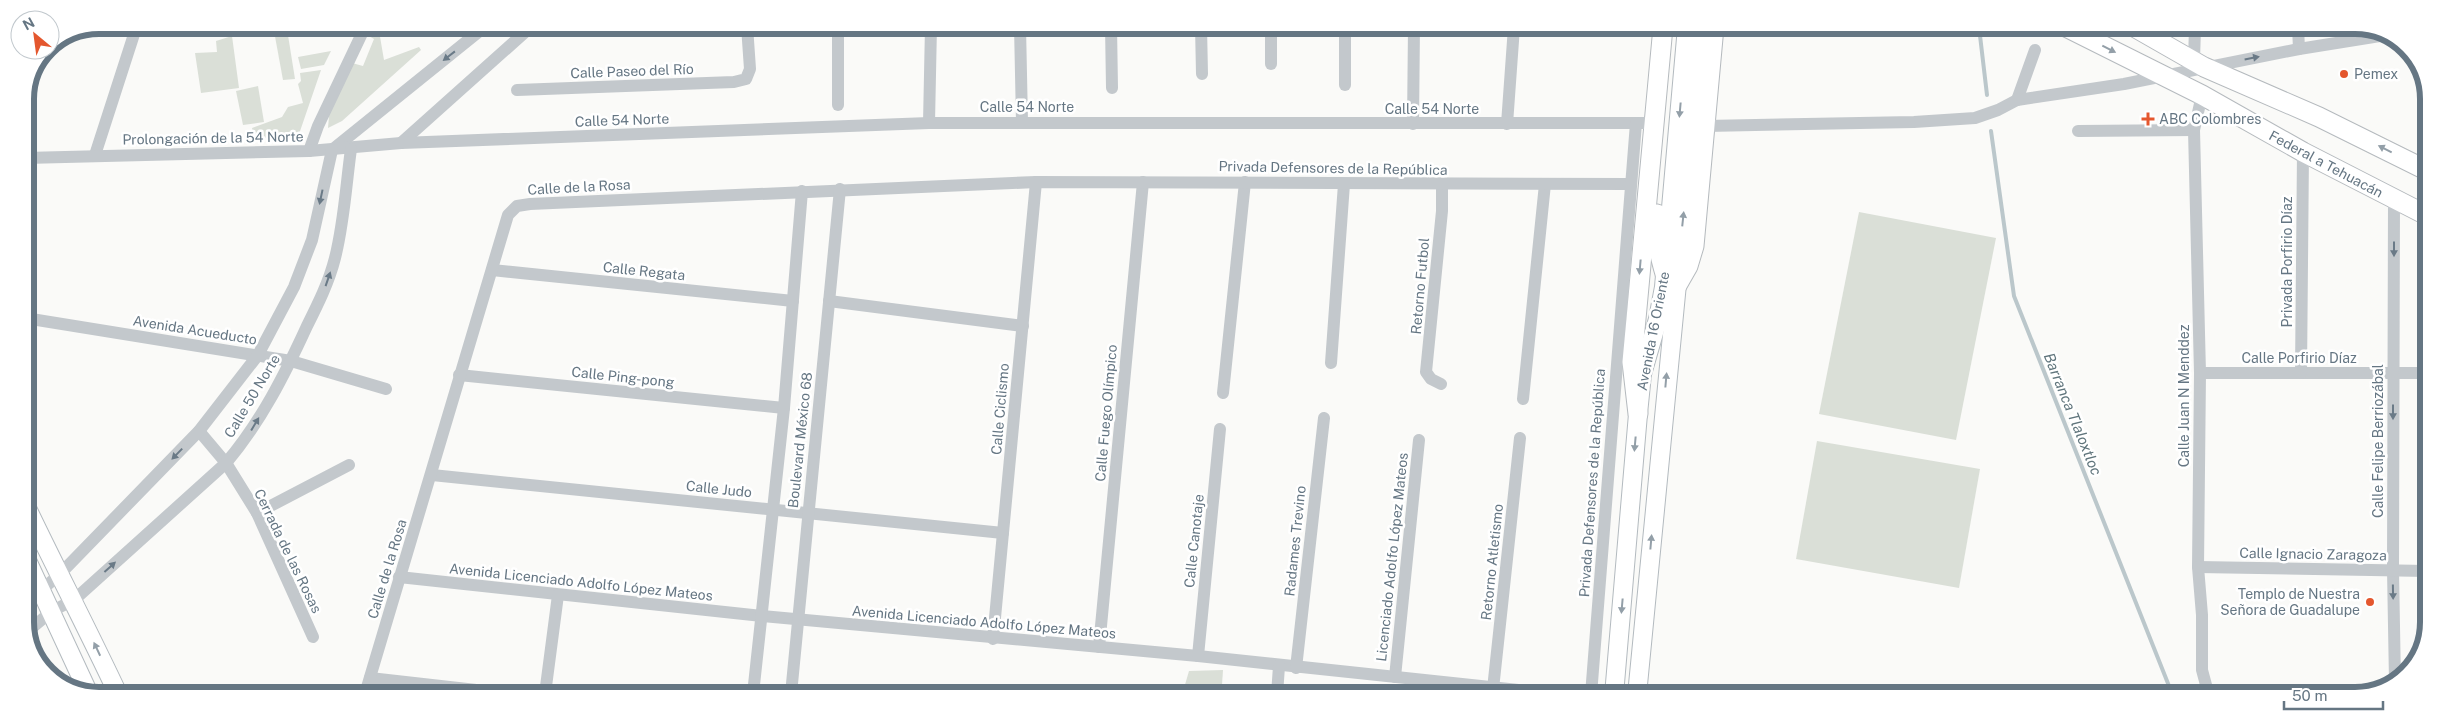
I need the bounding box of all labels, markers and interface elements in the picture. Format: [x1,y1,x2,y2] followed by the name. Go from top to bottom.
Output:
[10,10,60,60] north arrow
[20,14,37,33] text: N
[2102,45,2116,53] one-way arrow
[443,51,456,62] one-way arrow
[2244,54,2259,62] one-way arrow
[570,61,694,81] street label: Calle Paseo del Río
[2354,66,2398,82] place label: Pemex
[2338,68,2350,80] marker: Pemex
[980,99,1074,115] street label: Calle 54 Norte
[1385,101,1479,117] street label: Calle 54 Norte
[1676,102,1684,118] one-way arrow
[575,110,670,130] street label: Calle 54 Norte
[2159,111,2261,127] place label: ABC Colombres
[2141,112,2155,126] marker: ABC Colombres
[2266,127,2386,201] street label: Federal a Tehuacán
[122,128,304,148] street label: Prolongación de la 54 Norte
[2378,145,2392,153] one-way arrow
[1218,158,1448,178] street label: Privada Defensores de la República
[527,176,631,198] street label: Calle de la Rosa
[317,190,325,206] one-way arrow
[2279,196,2295,327] street label: Privada Porfirio Díaz
[1679,210,1687,226] one-way arrow
[1408,237,1432,335] street label: Retorno Futbol
[2390,241,2398,257] one-way arrow
[602,259,686,283] street label: Calle Regata
[1636,259,1644,275] one-way arrow
[1634,270,1672,392] street label: Avenida 16 Oriente
[324,271,332,286] one-way arrow
[132,312,258,348] street label: Avenida Acueducto
[2176,324,2192,467] street label: Calle Juan N Menddez
[1092,344,1120,482] street label: Calle Fuego Olímpico
[2041,350,2105,478] water label: Barranca Tlaloxtloc
[2241,350,2357,366] street label: Calle Porfirio Díaz
[221,351,283,441] street label: Calle 50 Norte
[988,362,1012,455] street label: Calle Ciclismo
[571,364,676,390] street label: Calle Ping-pong
[2370,364,2386,518] street label: Calle Felipe Berriozábal
[1576,368,1608,598] street label: Privada Defensores de la República
[785,371,815,509] street label: Boulevard México 68
[1662,372,1670,388] one-way arrow
[2389,404,2397,420] one-way arrow
[251,418,260,431] one-way arrow
[1631,436,1639,452] one-way arrow
[171,448,183,460] one-way arrow
[1373,452,1411,662] street label: Licenciado Adolfo López Mateos
[685,478,753,500] street label: Calle Judo
[1281,485,1309,597] street label: Radames Trevino
[251,486,325,616] street label: Cerrada de las Rosas
[1181,493,1207,589] street label: Calle Canotaje
[1478,503,1506,621] street label: Retorno Atletismo
[364,517,410,621] street label: Calle de la Rosa
[1647,534,1655,550] one-way arrow
[2239,545,2387,563] street label: Calle Ignacio Zaragoza
[448,560,714,604] street label: Avenida Licenciado Adolfo López Mateos
[104,562,117,573] one-way arrow
[2390,584,2398,600] one-way arrow
[2220,586,2360,618] place label: Templo de Nuestra Señora de Guadalupe
[2364,596,2376,608] marker: Templo de Nuestra Señora de Guadalupe
[1617,598,1625,614] one-way arrow
[851,602,1117,642] street label: Avenida Licenciado Adolfo López Mateos
[93,642,101,656] one-way arrow
[2284,678,2383,710] scale bar
[2292,687,2327,704] text: 50 m

